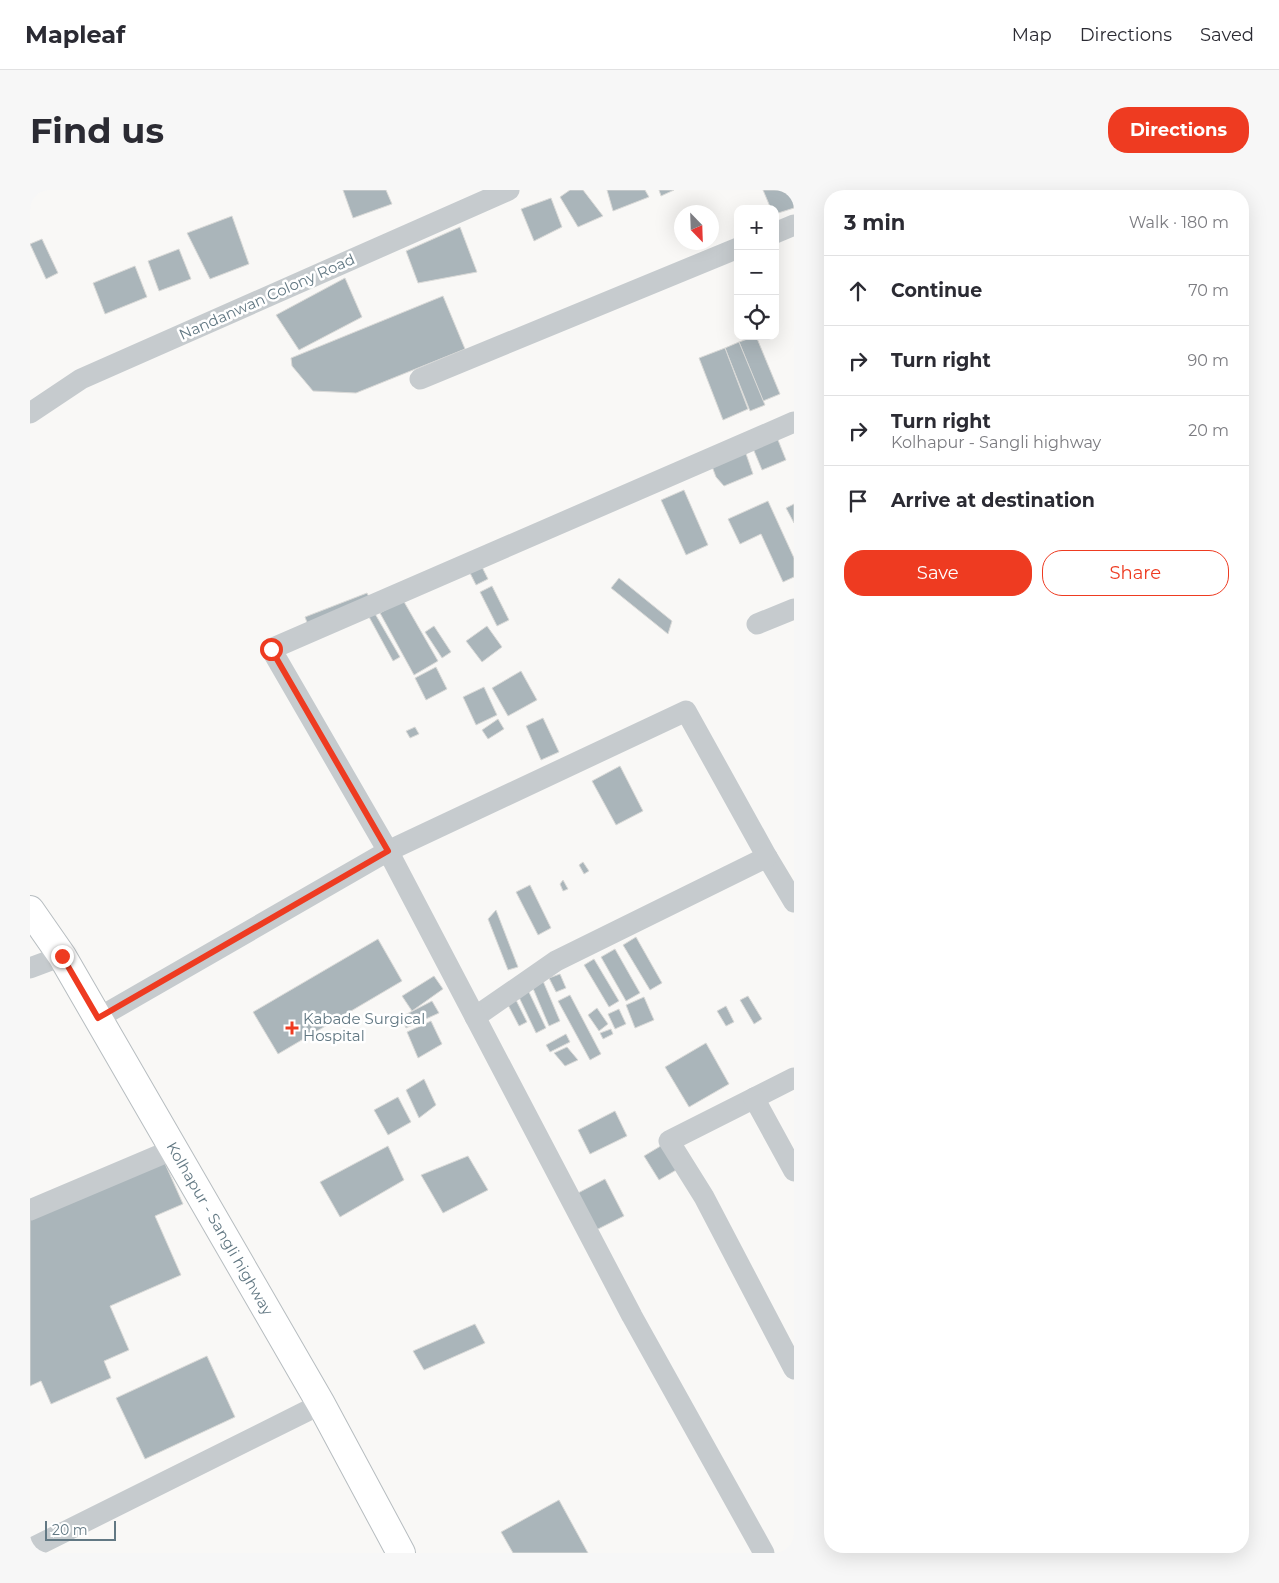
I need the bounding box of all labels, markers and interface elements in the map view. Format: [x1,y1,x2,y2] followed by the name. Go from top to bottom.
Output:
[25,20,125,49] text: Mapleaf
[1012,24,1052,46] text: Map
[1080,24,1172,46] text: Directions
[1200,24,1254,46] text: Saved
[1108,107,1249,153] button: Directions
[30,109,164,152] text: Find us
[674,205,719,250] north arrow
[734,205,779,340] map controls
[734,205,779,250] button: +
[844,210,905,235] text: 3 min
[1129,213,1229,232] text: Walk · 180 m
[176,249,358,344] street label: Nandanwan Colony Road
[734,250,779,295] button: −
[844,277,872,305] icon: ahead
[891,279,982,302] text: Continue
[1188,281,1229,300] text: 70 m
[734,295,779,340] button: locate
[844,347,872,375] icon: right
[891,349,991,372] text: Turn right
[1187,351,1229,370] text: 90 m
[891,410,991,433] text: Turn right
[844,417,872,445] icon: right
[1188,421,1229,440] text: 20 m
[891,433,1101,452] text: Kolhapur - Sangli highway
[844,487,872,515] icon: arrive
[891,489,1095,512] text: Arrive at destination
[844,550,1032,596] button: Save
[1042,550,1229,596] button: Share
[260,638,283,661] route start
[51,945,74,968] route end
[303,1009,425,1045] place label: Kabade Surgical Hospital
[285,1021,299,1035] marker: Kabade Surgical Hospital
[162,1138,278,1319] street label: Kolhapur - Sangli highway
[45,1518,116,1541] scale bar
[52,1521,88,1539] text: 20 m

